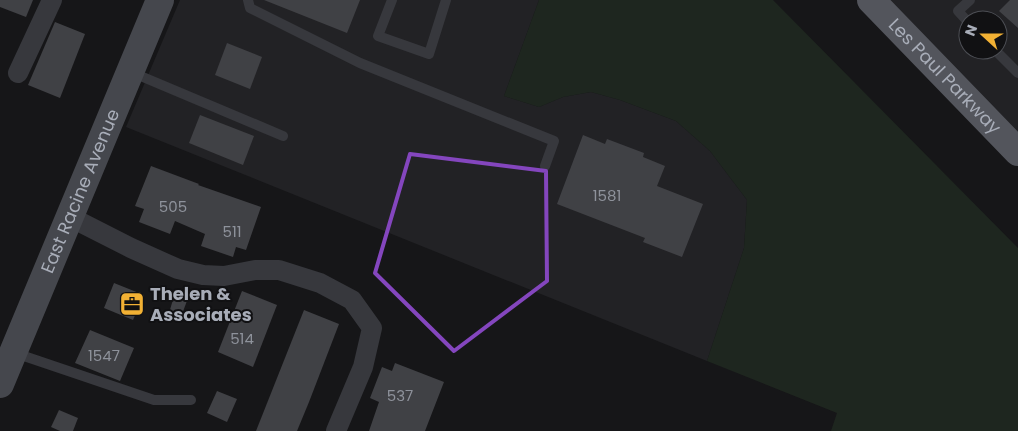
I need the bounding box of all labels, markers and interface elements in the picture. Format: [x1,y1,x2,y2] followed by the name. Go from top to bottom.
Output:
[958,10,1008,60] north arrow
[883,12,1007,139] street label: Les Paul Parkway
[960,22,982,39] text: N
[35,105,125,277] street label: East Racine Avenue
[593,185,621,206] house number: 1581
[159,196,187,217] house number: 505
[222,221,242,242] house number: 511
[150,281,252,327] place label: Thelen & Associates
[119,291,145,317] office icon: Thelen & Associates
[230,328,254,349] house number: 514
[88,345,120,366] house number: 1547
[387,385,413,406] house number: 537

